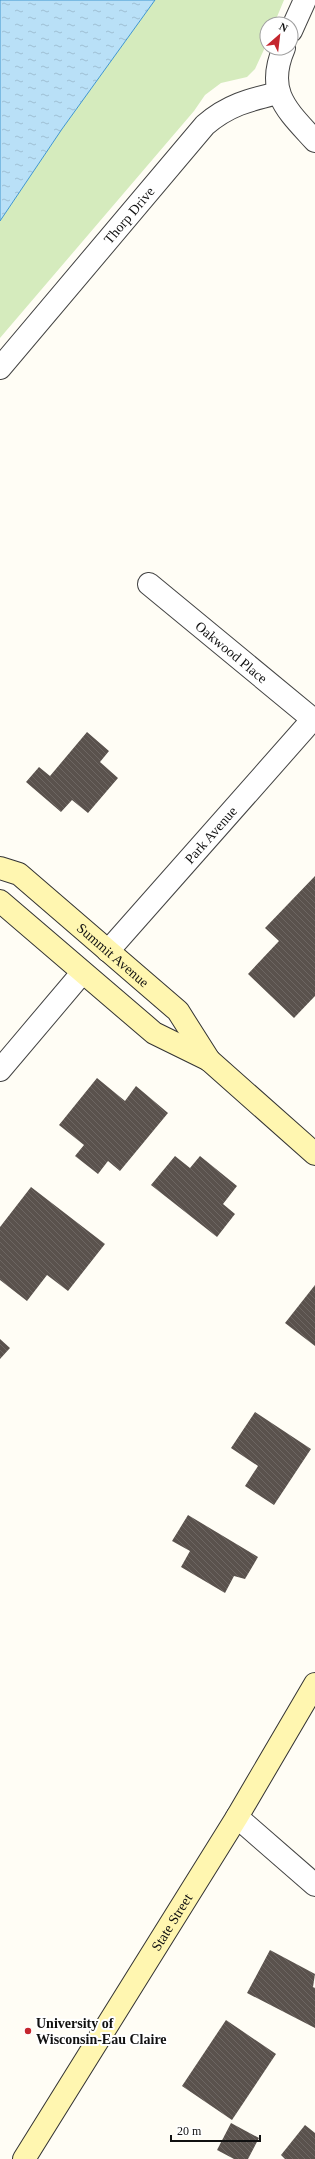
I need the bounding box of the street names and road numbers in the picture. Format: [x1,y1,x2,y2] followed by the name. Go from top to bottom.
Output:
[101,184,158,247] street label: Thorp Drive
[192,619,270,686] street label: Oakwood Place
[182,804,240,867] street label: Park Avenue
[74,920,152,990] street label: Summit Avenue
[149,1891,195,1954] street label: State Street

